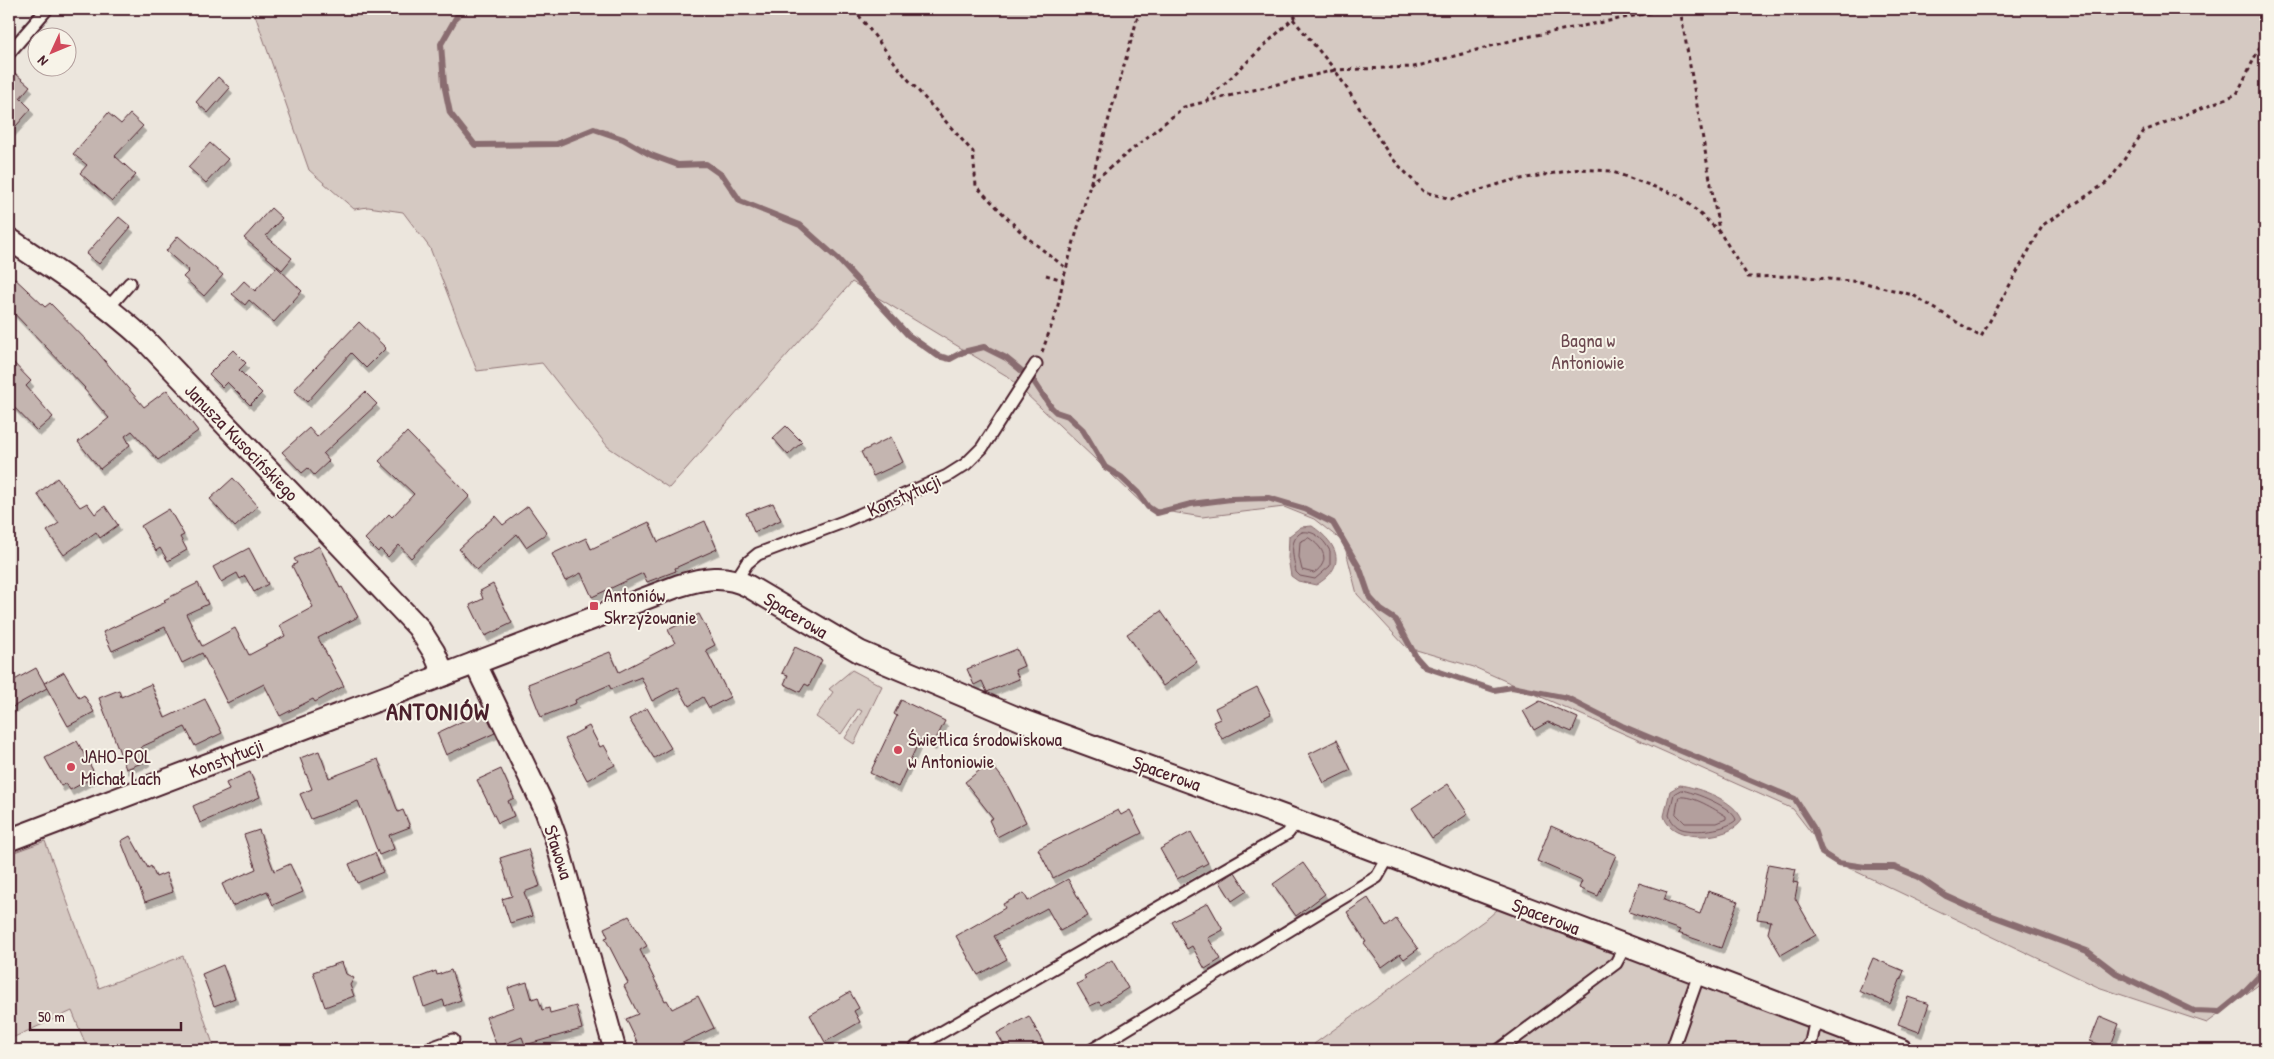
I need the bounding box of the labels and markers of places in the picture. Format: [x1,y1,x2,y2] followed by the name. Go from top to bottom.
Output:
[604,582,697,630] place label: Antoniów Skrzyżowanie
[588,600,600,612] marker: Antoniów Skrzyżowanie
[908,726,1062,774] place label: Świetlica środowiskowa w Antoniowie
[81,743,161,791] place label: JAHO-POL Michał Lach
[892,744,904,756] marker: Świetlica środowiskowa w Antoniowie
[65,761,77,773] marker: JAHO-POL Michał Lach

